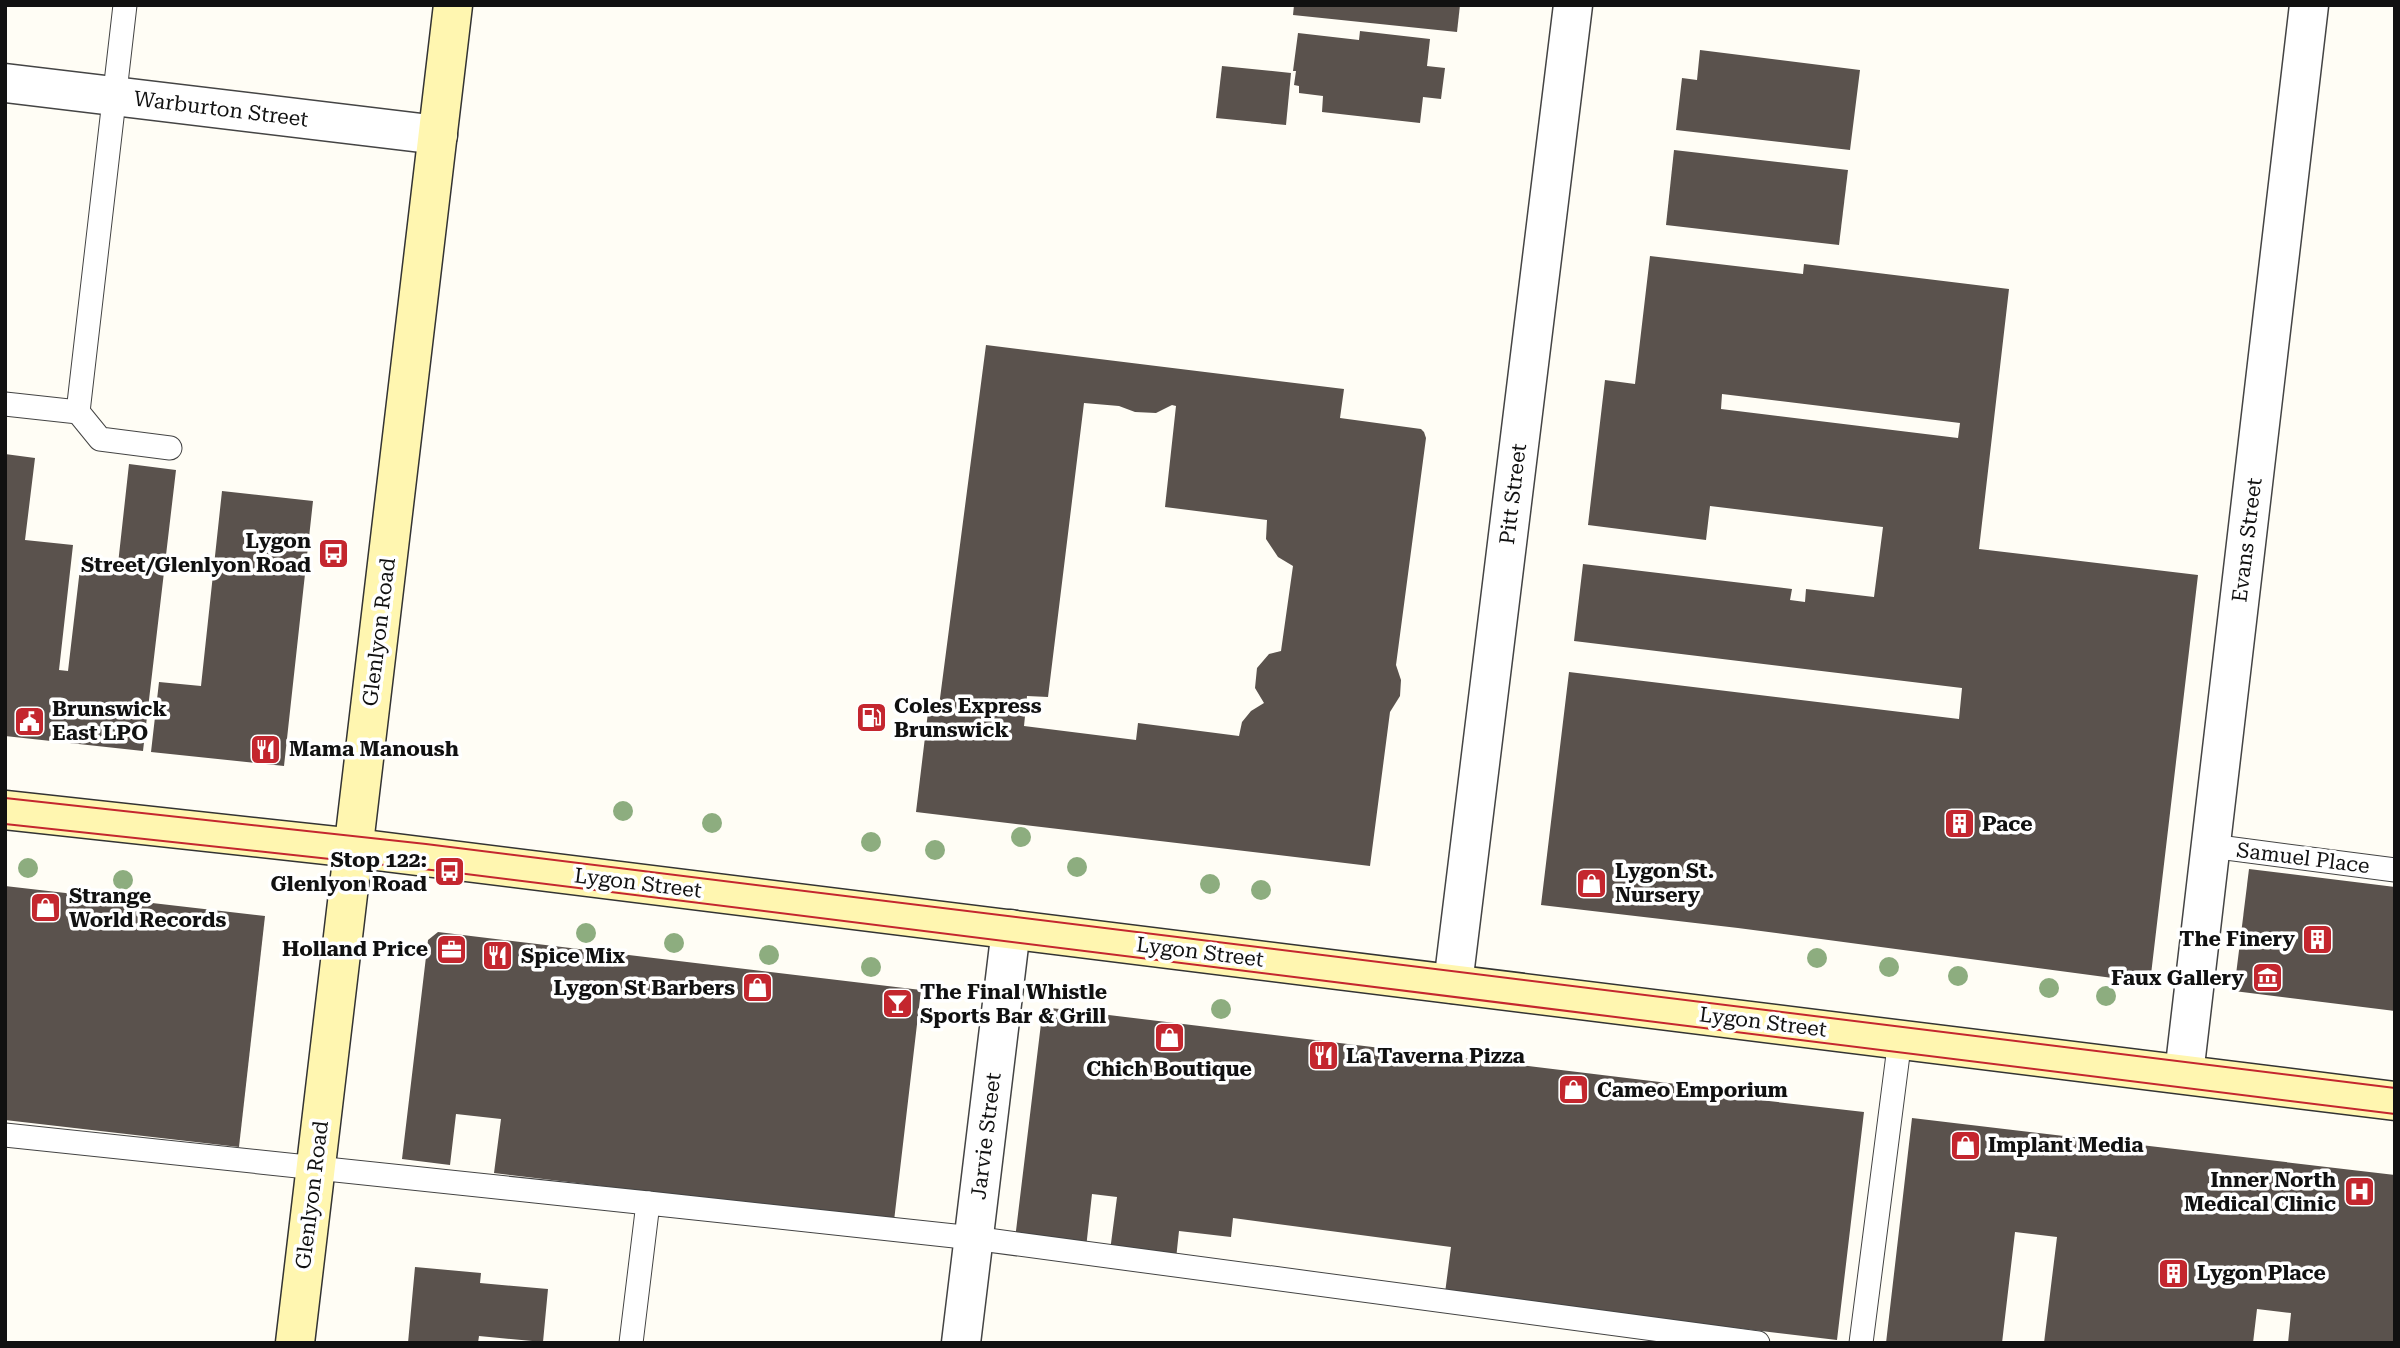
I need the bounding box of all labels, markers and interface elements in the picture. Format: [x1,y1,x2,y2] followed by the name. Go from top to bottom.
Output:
[132,86,310,132] street label: Warburton Street
[1495,442,1531,546] street label: Pitt Street
[2227,476,2267,604] street label: Evans Street
[81,529,311,577] place label: Lygon Street/Glenlyon Road
[317,536,351,570] bus stop icon: Lygon Street/Glenlyon Road
[358,556,400,708] street label: Glenlyon Road
[894,694,1042,742] place label: Coles Express Brunswick
[52,697,167,745] place label: Brunswick East LPO
[854,701,888,735] fuel station icon: Coles Express Brunswick
[12,704,46,738] public building icon: Brunswick East LPO
[249,732,283,766] restaurant icon: Mama Manoush
[289,737,459,761] place label: Mama Manoush
[1942,807,1976,841] building icon: Pace
[1982,812,2033,836] place label: Pace
[2235,838,2371,878] street label: Samuel Place
[271,848,427,896] place label: Stop 122: Glenlyon Road
[433,855,467,889] bus stop icon: Stop 122: Glenlyon Road
[1615,859,1714,907] place label: Lygon St. Nursery
[573,863,703,903] street label: Lygon Street
[1575,866,1609,900] shop icon: Lygon St. Nursery
[69,884,227,932] place label: Strange World Records
[29,891,63,925] shop icon: Strange World Records
[2301,922,2335,956] building icon: The Finery
[2179,927,2295,951] place label: The Finery
[434,932,468,966] office icon: Holland Price
[1135,932,1265,972] street label: Lygon Street
[282,937,428,961] place label: Holland Price
[481,939,515,973] restaurant icon: Spice Mix
[521,944,625,968] place label: Spice Mix
[2250,961,2284,995] museum icon: Faux Gallery
[2111,966,2244,990] place label: Faux Gallery
[741,971,775,1005] shop icon: Lygon St Barbers
[553,976,735,1000] place label: Lygon St Barbers
[920,980,1107,1028] place label: The Final Whistle Sports Bar & Grill
[880,987,914,1021] bar icon: The Final Whistle Sports Bar & Grill
[1698,1002,1828,1042] street label: Lygon Street
[1152,1020,1186,1054] shop icon: Chich Boutique
[1306,1039,1340,1073] restaurant icon: La Taverna Pizza
[1346,1044,1525,1068] place label: La Taverna Pizza
[1086,1057,1252,1081] place label: Chich Boutique
[966,1071,1006,1201] street label: Jarvie Street
[1557,1073,1591,1107] shop icon: Cameo Emporium
[1597,1078,1788,1102] place label: Cameo Emporium
[291,1119,333,1271] street label: Glenlyon Road
[1948,1128,1982,1162] shop icon: Implant Media
[1988,1133,2144,1157] place label: Implant Media
[2184,1168,2336,1216] place label: Inner North Medical Clinic
[2342,1175,2376,1209] hospital icon: Inner North Medical Clinic
[2157,1256,2191,1290] building icon: Lygon Place
[2197,1261,2326,1285] place label: Lygon Place

